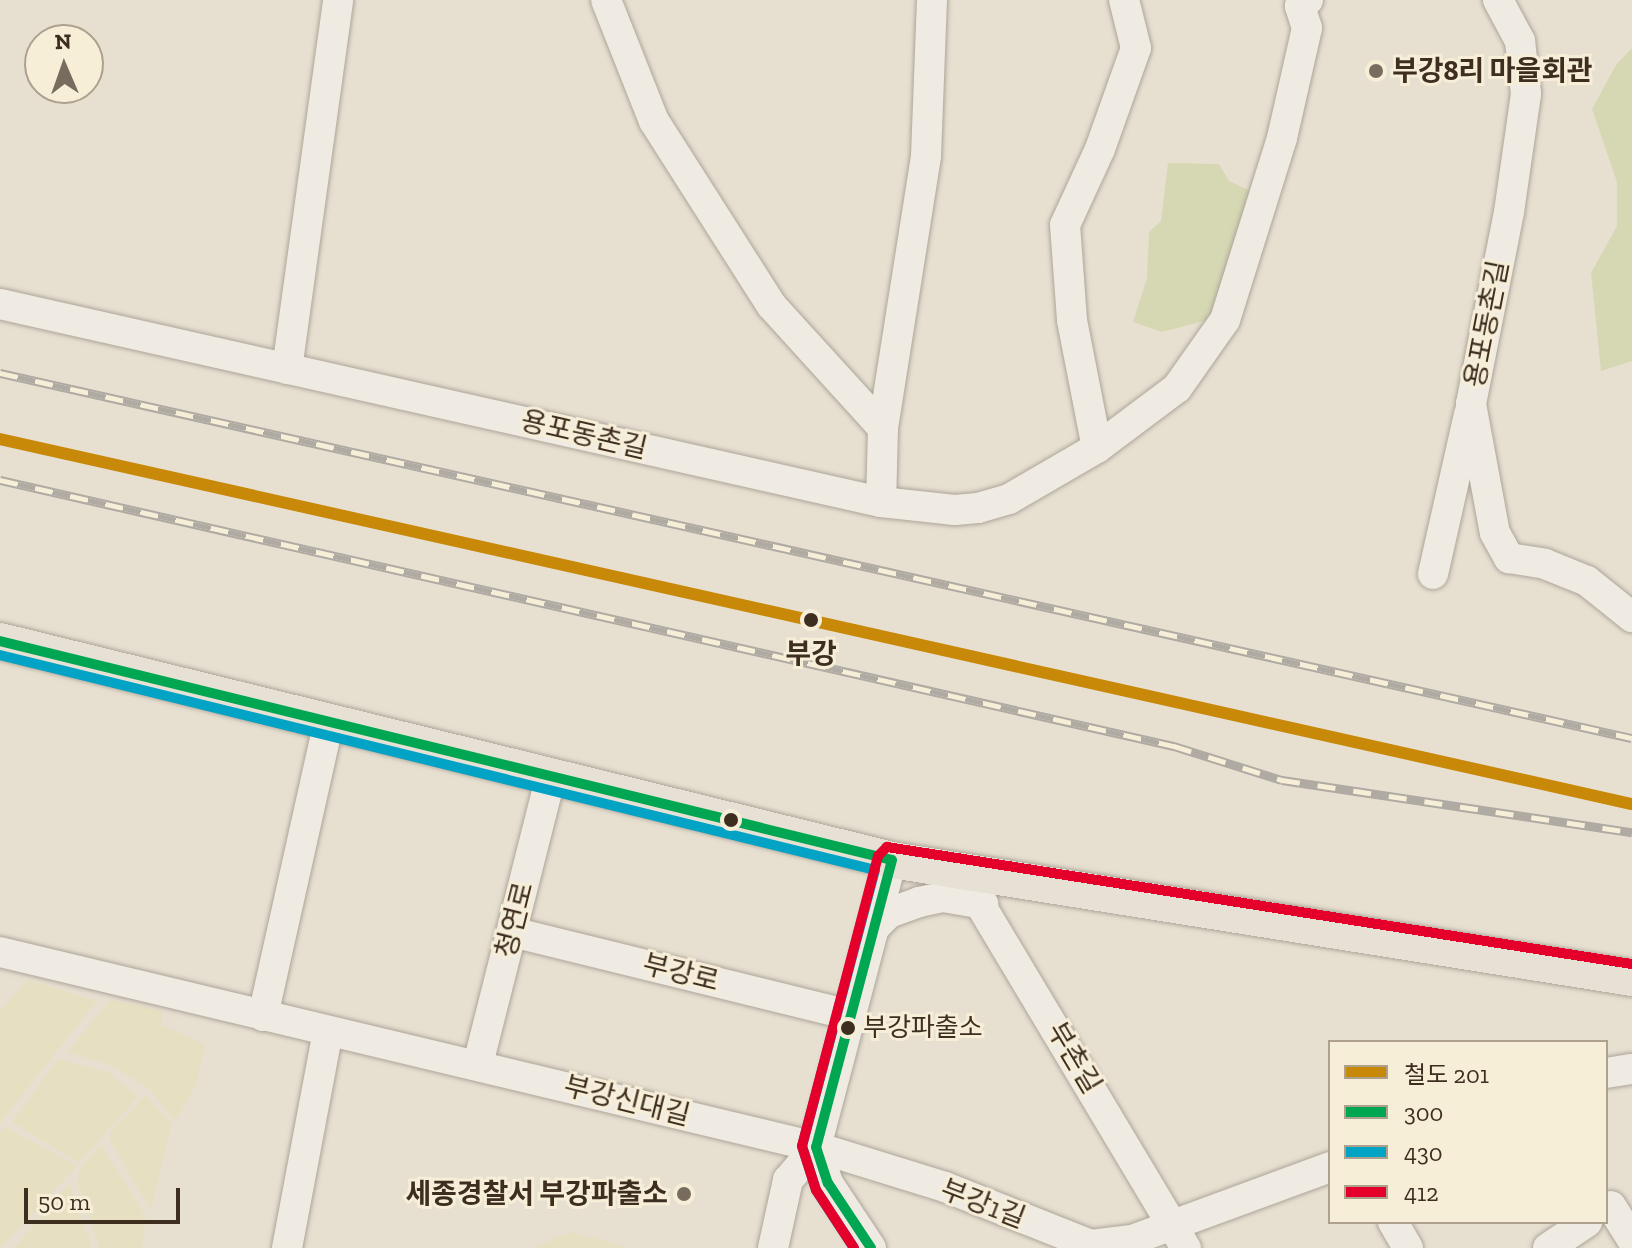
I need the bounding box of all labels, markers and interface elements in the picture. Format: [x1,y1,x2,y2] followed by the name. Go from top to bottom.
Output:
[24,24,104,104] north arrow
[54,28,72,55] text: N
[1392,54,1593,88] place label: 부강8리 마을회관
[1367,62,1385,80] marker: 부강8리 마을회관
[1458,258,1516,390] street label: 용포동촌길
[517,404,651,466] street label: 용포동촌길
[798,607,824,633] marker: 부강
[785,637,837,671] place label: 부강
[723,812,739,828] unlabelled marker
[489,878,541,962] street label: 청연로
[639,947,723,999] street label: 부강로
[863,1012,983,1044] place label: 부강파출소
[1040,1016,1108,1100] street label: 부촌길
[840,1020,856,1036] marker: 부강파출소
[1328,1040,1608,1224] legend
[1404,1060,1489,1089] text: 철도 201
[560,1069,694,1133] street label: 부강신대길
[1404,1098,1443,1127] text: 300
[1404,1138,1443,1167] text: 430
[28,1172,184,1222] scale bar
[936,1173,1030,1235] street label: 부강1길
[405,1177,668,1211] place label: 세종경찰서 부강파출소
[1404,1178,1439,1207] text: 412
[675,1185,693,1203] marker: 세종경찰서 부강파출소
[38,1187,90,1216] text: 50 m

